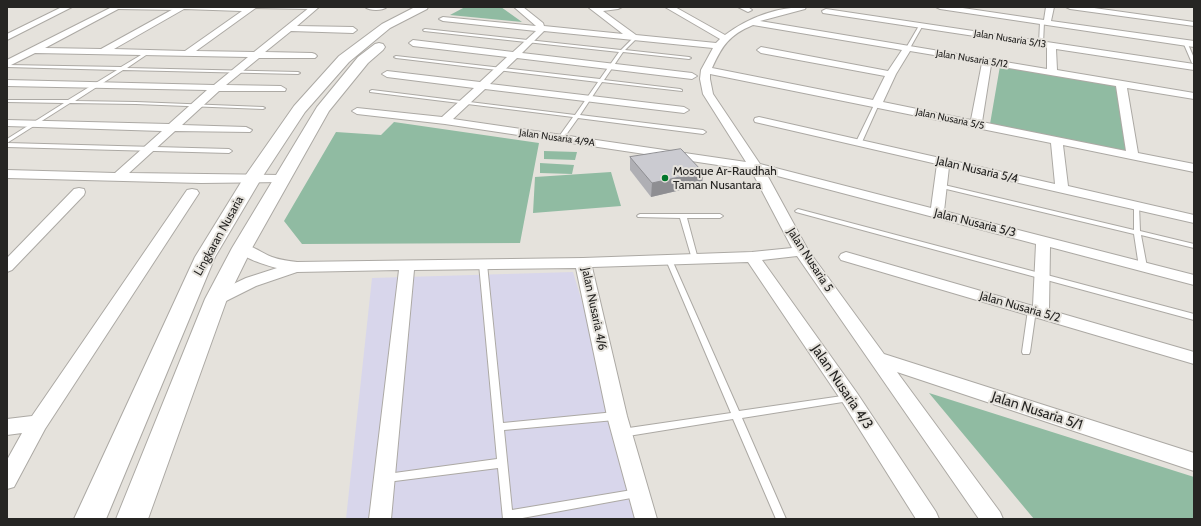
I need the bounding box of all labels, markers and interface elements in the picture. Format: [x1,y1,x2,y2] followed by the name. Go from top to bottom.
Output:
[973,27,1047,51] street label: Jalan Nusaria 5/13
[935,47,1009,71] street label: Jalan Nusaria 5/12
[915,106,985,132] street label: Jalan Nusaria 5/5
[518,127,596,149] street label: Jalan Nusaria 4/9A
[935,154,1019,186] street label: Jalan Nusaria 5/4
[673,164,777,192] place label: Mosque Ar-Raudhah Taman Nusantara
[660,173,670,183] marker: Mosque Ar-Raudhah Taman Nusantara
[191,194,247,278] street label: Lingkaran Nusaria
[933,206,1017,240] street label: Jalan Nusaria 5/3
[784,225,836,295] street label: Jalan Nusaria 5
[578,266,610,352] street label: Jalan Nusaria 4/6
[978,289,1062,325] street label: Jalan Nusaria 5/2
[808,342,876,432] street label: Jalan Nusaria 4/3
[989,388,1085,434] street label: Jalan Nusaria 5/1

